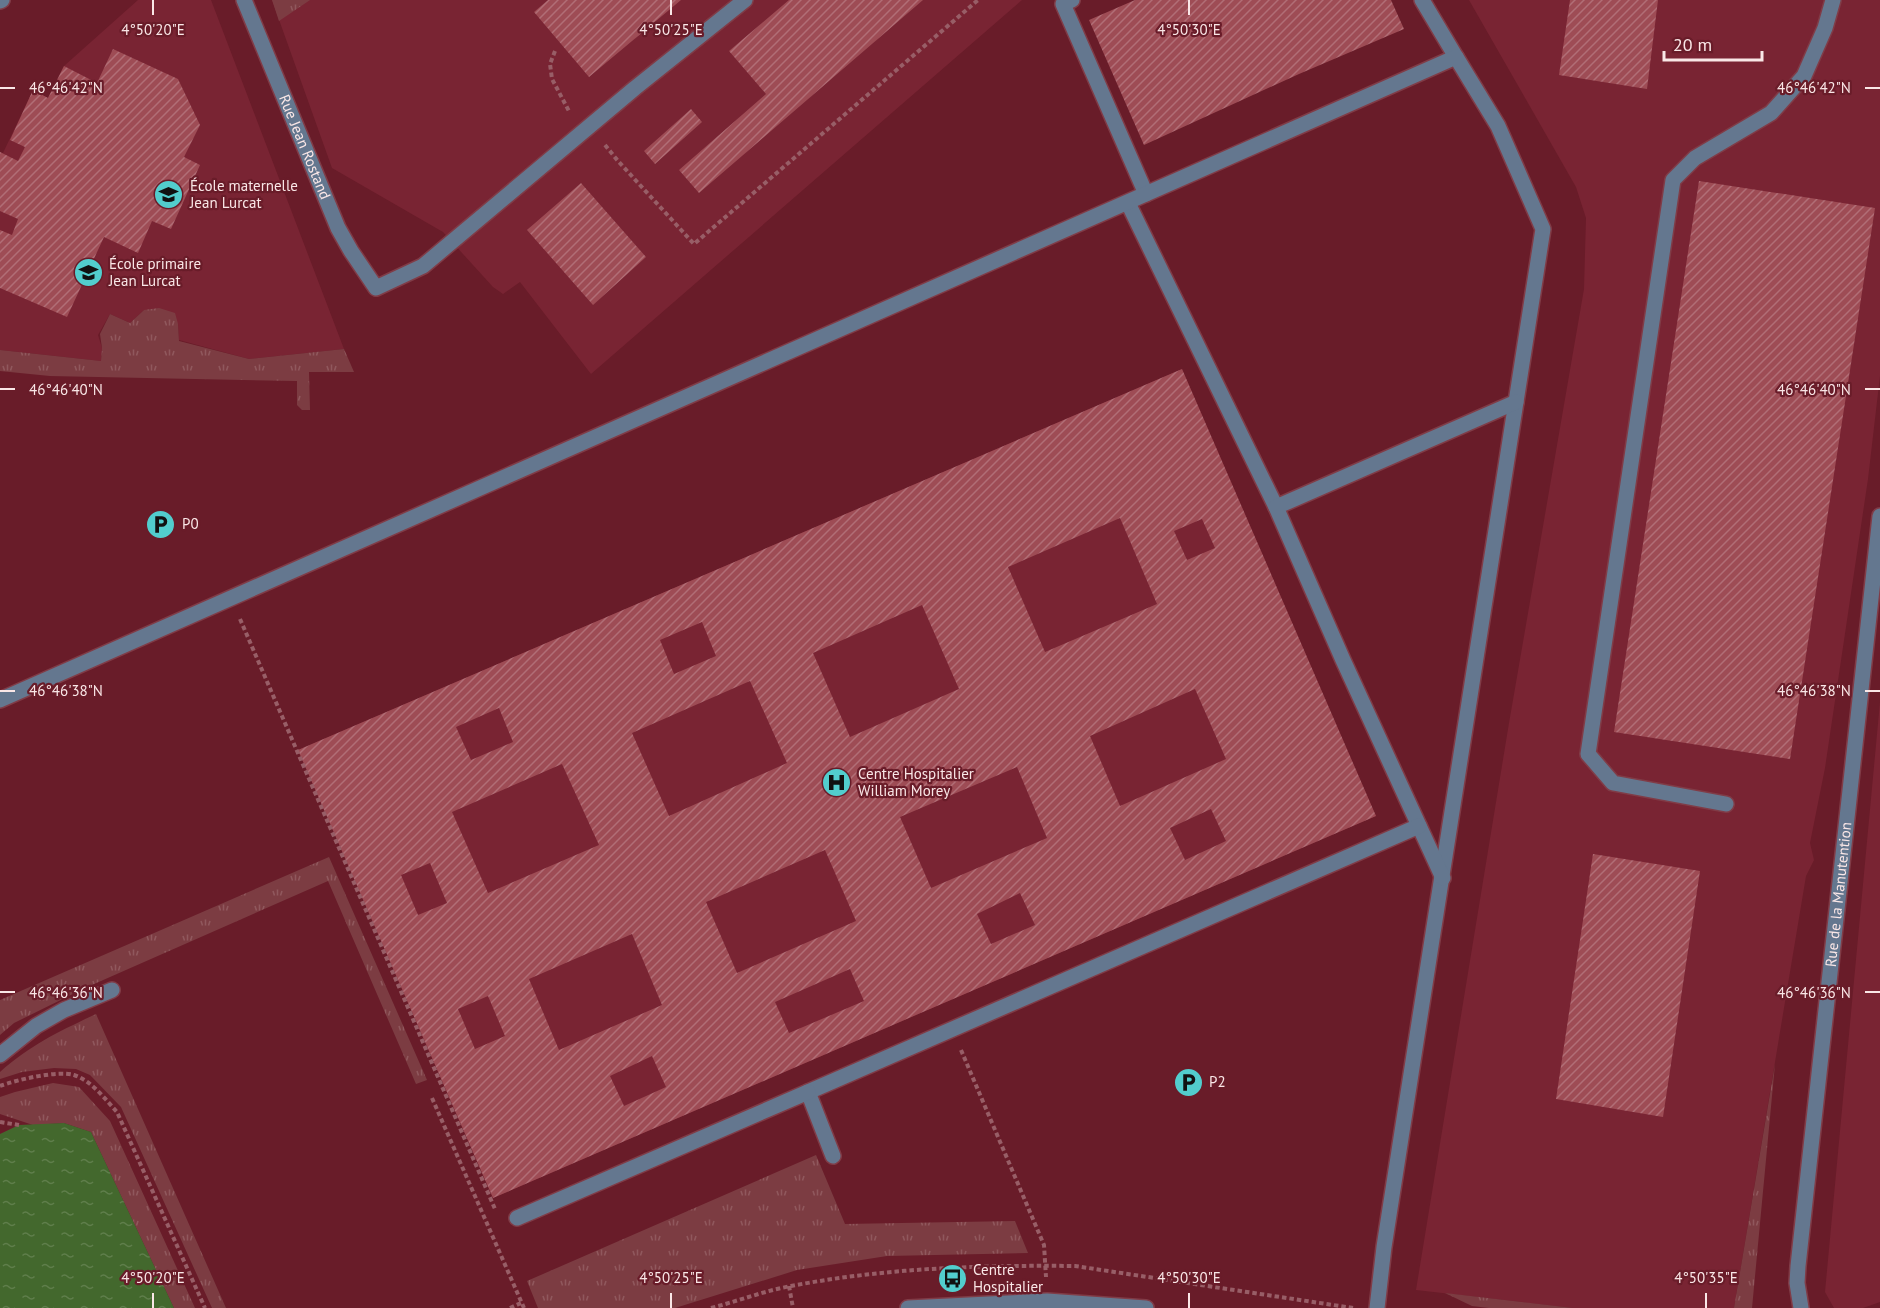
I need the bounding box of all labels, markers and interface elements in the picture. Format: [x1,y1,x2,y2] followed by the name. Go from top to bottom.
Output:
[121,20,185,39] text: 4°50'20"E
[639,20,703,39] text: 4°50'25"E
[1157,20,1221,39] text: 4°50'30"E
[1664,24,1762,62] scale bar
[1673,33,1712,56] text: 20 m
[29,78,103,97] text: 46°46'42"N
[1777,78,1851,97] text: 46°46'42"N
[275,92,335,202] street label: Rue Jean Rostand
[189,176,298,212] place label: École maternelle Jean Lurcat
[153,179,185,211] school or university icon: École maternelle Jean Lurcat
[108,254,201,290] place label: École primaire Jean Lurcat
[72,257,104,289] school or university icon: École primaire Jean Lurcat
[29,380,103,399] text: 46°46'40"N
[1777,380,1851,399] text: 46°46'40"N
[145,508,177,540] parking icon: P0
[182,514,199,533] place label: P0
[29,681,103,700] text: 46°46'38"N
[1777,681,1851,700] text: 46°46'38"N
[858,764,974,800] place label: Centre Hospitalier William Morey
[821,767,853,799] hospital icon: Centre Hospitalier William Morey
[1821,821,1855,968] street label: Rue de la Manutention
[29,983,103,1002] text: 46°46'36"N
[1777,983,1851,1002] text: 46°46'36"N
[1172,1066,1204,1098] parking icon: P2
[1209,1072,1226,1091] place label: P2
[973,1260,1043,1296] place label: Centre Hospitalier
[936,1263,968,1295] bus stop icon: Centre Hospitalier
[121,1268,185,1287] text: 4°50'20"E
[639,1268,703,1287] text: 4°50'25"E
[1157,1268,1221,1287] text: 4°50'30"E
[1674,1268,1738,1287] text: 4°50'35"E

